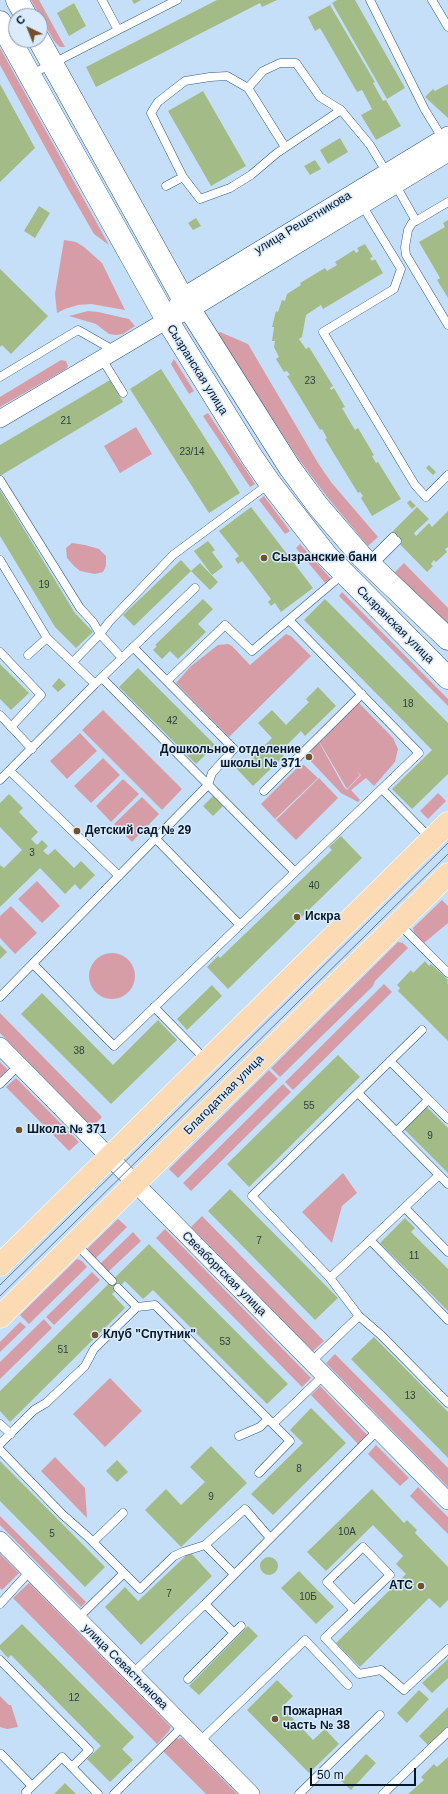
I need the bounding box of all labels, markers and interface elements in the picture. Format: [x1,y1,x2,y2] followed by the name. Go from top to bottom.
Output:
[8,8,48,48] north arrow
[13,13,27,27] text: С
[252,188,354,258] street label: улица Решетникова
[163,322,231,418] street label: Сызранская улица
[304,375,316,387] house number: 23
[60,415,72,427] house number: 21
[179,446,205,458] house number: 23/14
[272,551,377,565] place label: Сызранские бани
[259,553,269,563] marker: Сызранские бани
[38,579,50,591] house number: 19
[353,583,437,667] street label: Сызранская улица
[402,698,414,710] house number: 18
[166,715,178,727] house number: 42
[160,743,301,771] place label: Дошкольное отделение школы № 371
[304,752,314,762] marker: Дошкольное отделение школы № 371
[85,824,191,838] place label: Детский сад № 29
[72,826,82,836] marker: Детский сад № 29
[29,847,35,859] house number: 3
[308,880,320,892] house number: 40
[305,910,340,924] place label: Искра
[292,912,302,922] marker: Искра
[73,1045,85,1057] house number: 38
[181,1052,267,1138] street label: Благодатная улица
[303,1100,315,1112] house number: 55
[27,1123,106,1137] place label: Школа № 371
[14,1125,24,1135] marker: Школа № 371
[427,1130,433,1142] house number: 9
[179,1229,269,1319] street label: Свеаборгская улица
[256,1235,262,1247] house number: 7
[409,1250,419,1262] house number: 11
[103,1328,196,1342] place label: Клуб "Спутник"
[90,1330,100,1340] marker: Клуб "Спутник"
[219,1336,231,1348] house number: 53
[57,1344,69,1356] house number: 51
[404,1390,416,1402] house number: 13
[296,1463,302,1475] house number: 8
[208,1491,214,1503] house number: 9
[338,1526,356,1538] house number: 10А
[49,1528,55,1540] house number: 5
[389,1579,413,1593] place label: АТС
[416,1581,426,1591] marker: АТС
[166,1588,172,1600] house number: 7
[299,1591,317,1603] house number: 10Б
[79,1621,171,1713] street label: улица Севастьянова
[68,1692,80,1704] house number: 12
[283,1705,350,1733] place label: Пожарная часть № 38
[270,1714,280,1724] marker: Пожарная часть № 38
[312,1760,418,1786] scale bar
[317,1768,344,1782] text: 50 m

